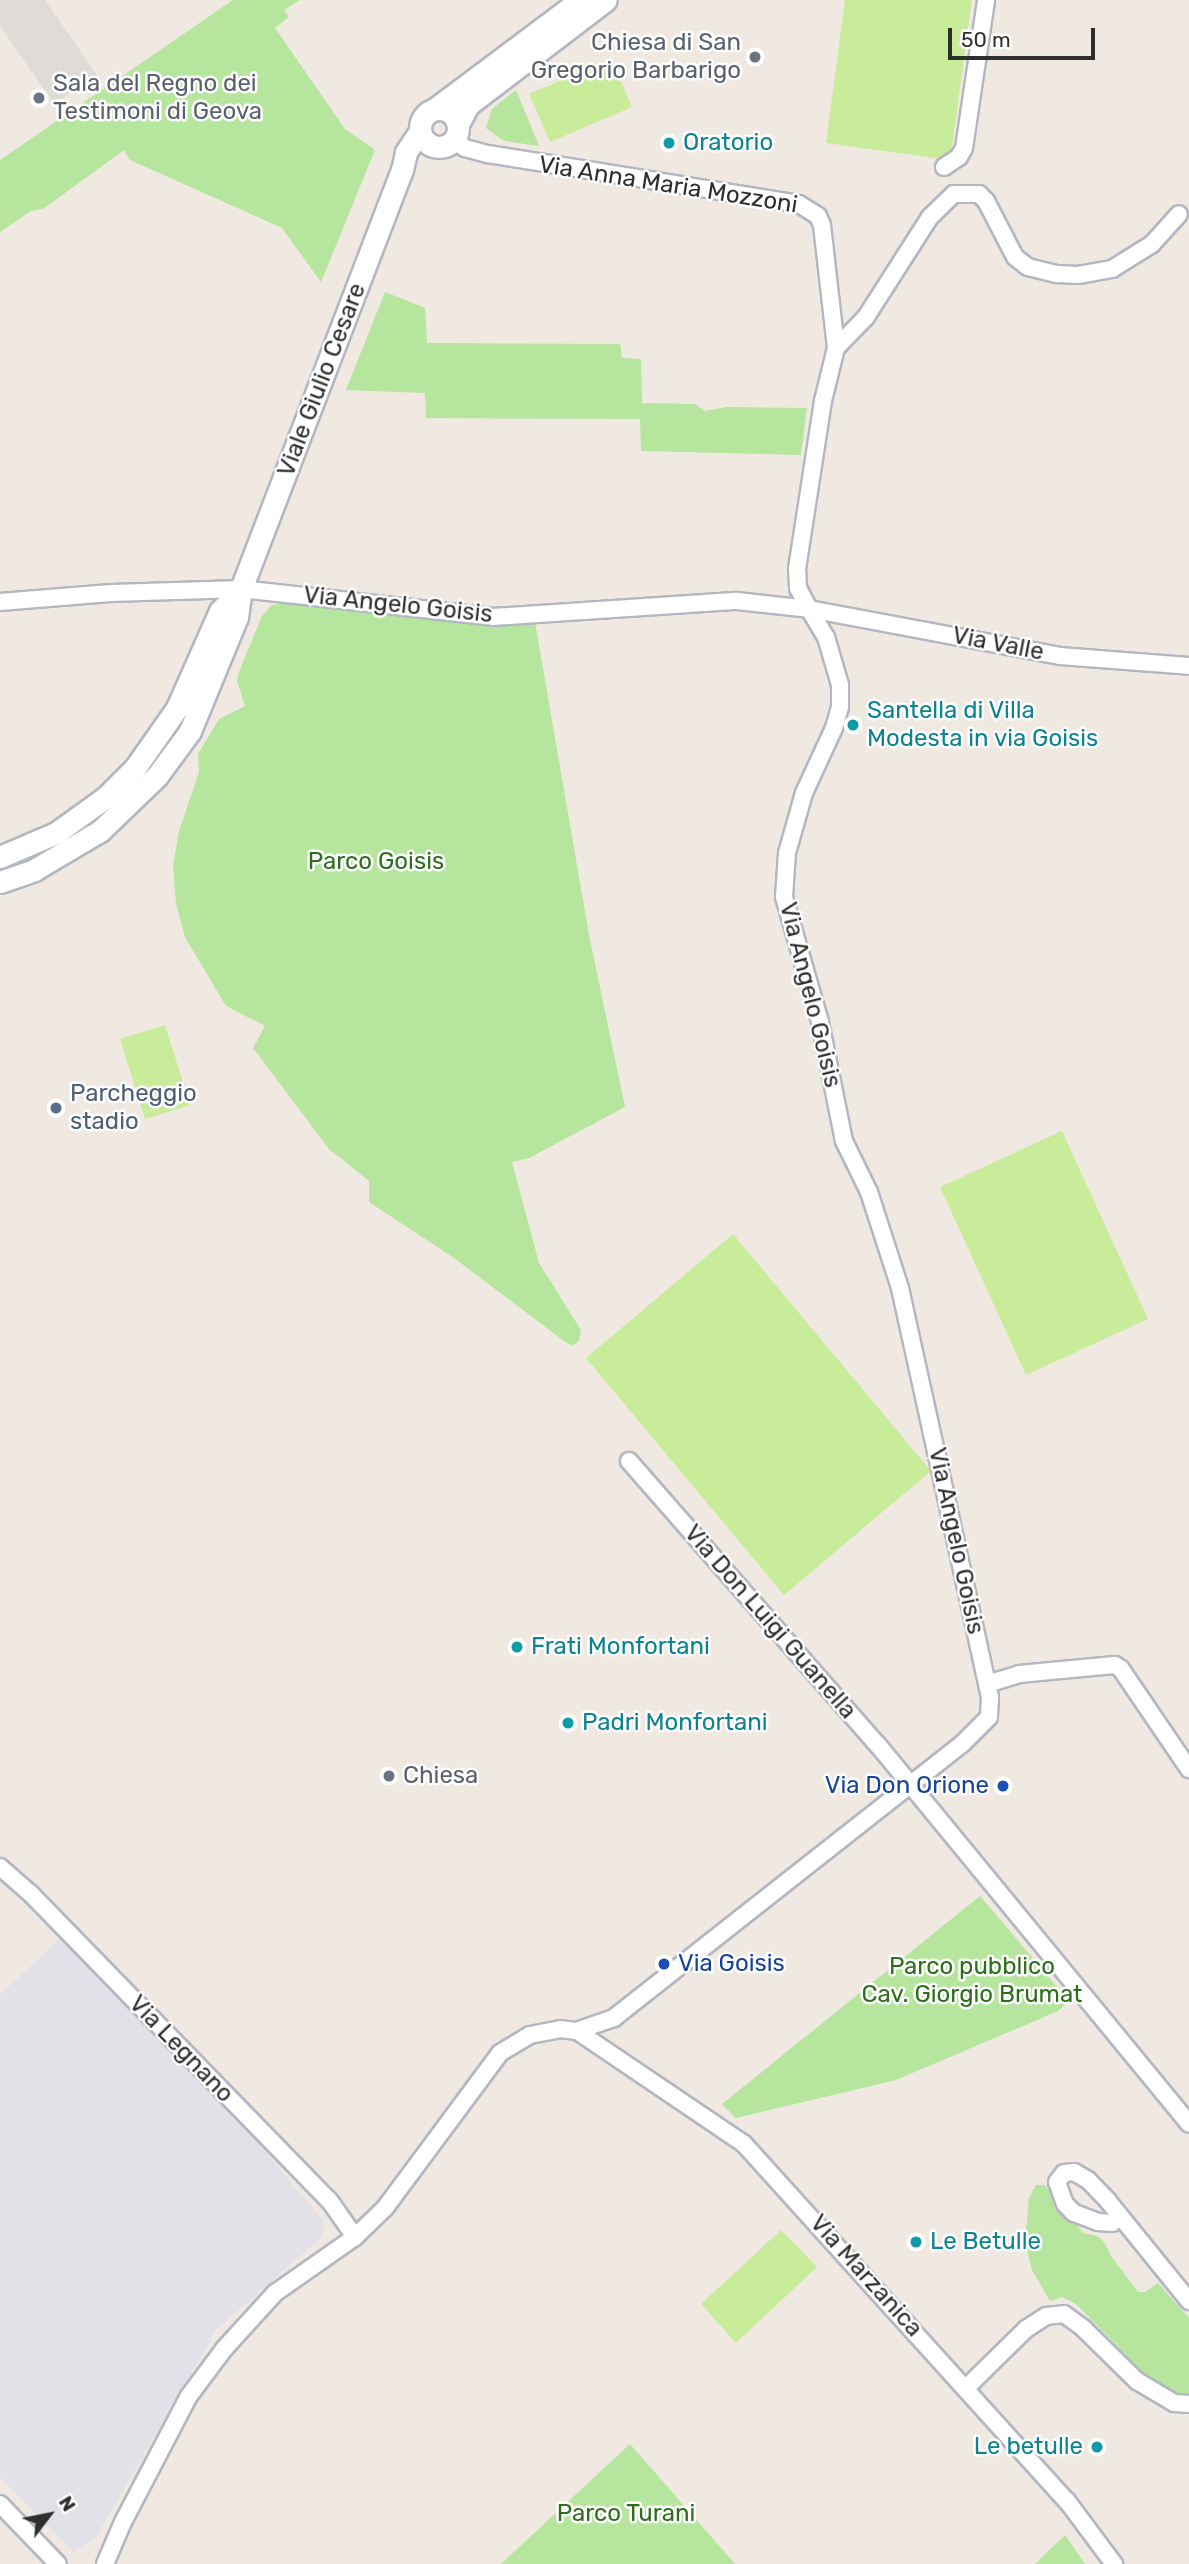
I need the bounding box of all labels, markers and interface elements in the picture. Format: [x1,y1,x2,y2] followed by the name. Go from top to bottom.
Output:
[951,14,1098,58] scale bar
[961,27,1011,52] text: 50 m
[531,29,741,85] place label: Chiesa di San Gregorio Barbarigo
[747,49,763,65] marker: Chiesa di San Gregorio Barbarigo
[53,70,262,126] place label: Sala del Regno dei Testimoni di Geova
[31,90,47,106] marker: Sala del Regno dei Testimoni di Geova
[683,129,773,157] place label: Oratorio
[661,135,677,151] marker: Oratorio
[536,150,800,220] street label: Via Anna Maria Mozzoni
[272,279,372,481] street label: Viale Giulio Cesare
[302,581,494,629] street label: Via Angelo Goisis
[949,621,1047,667] street label: Via Valle
[867,697,1099,753] place label: Santella di Villa Modesta in via Goisis
[845,717,861,733] marker: Santella di Villa Modesta in via Goisis
[308,848,444,876] park label: Parco Goisis
[773,899,847,1091] street label: Via Angelo Goisis
[70,1080,197,1136] place label: Parcheggio stadio
[48,1100,64,1116] marker: Parcheggio stadio
[922,1445,990,1637] street label: Via Angelo Goisis
[678,1519,862,1725] street label: Via Don Luigi Guanella
[531,1633,710,1661] place label: Frati Monfortani
[509,1639,525,1655] marker: Frati Monfortani
[582,1709,768,1737] place label: Padri Monfortani
[560,1715,576,1731] marker: Padri Monfortani
[403,1762,478,1790] place label: Chiesa
[381,1768,397,1784] marker: Chiesa
[825,1772,989,1800] place label: Via Don Orione
[995,1778,1011,1794] marker: Via Don Orione
[678,1950,785,1978] place label: Via Goisis
[862,1953,1082,2009] park label: Parco pubblico Cav. Giorgio Brumat
[656,1956,672,1972] marker: Via Goisis
[123,1989,239,2109] street label: Via Legnano
[804,2209,928,2343] street label: Via Marzanica
[930,2228,1041,2256] place label: Le Betulle
[908,2234,924,2250] marker: Le Betulle
[974,2433,1083,2461] place label: Le betulle
[1089,2439,1105,2455] marker: Le betulle
[14,2480,84,2550] north arrow
[54,2492,81,2515] text: N
[556,2500,696,2528] park label: Parco Turani

